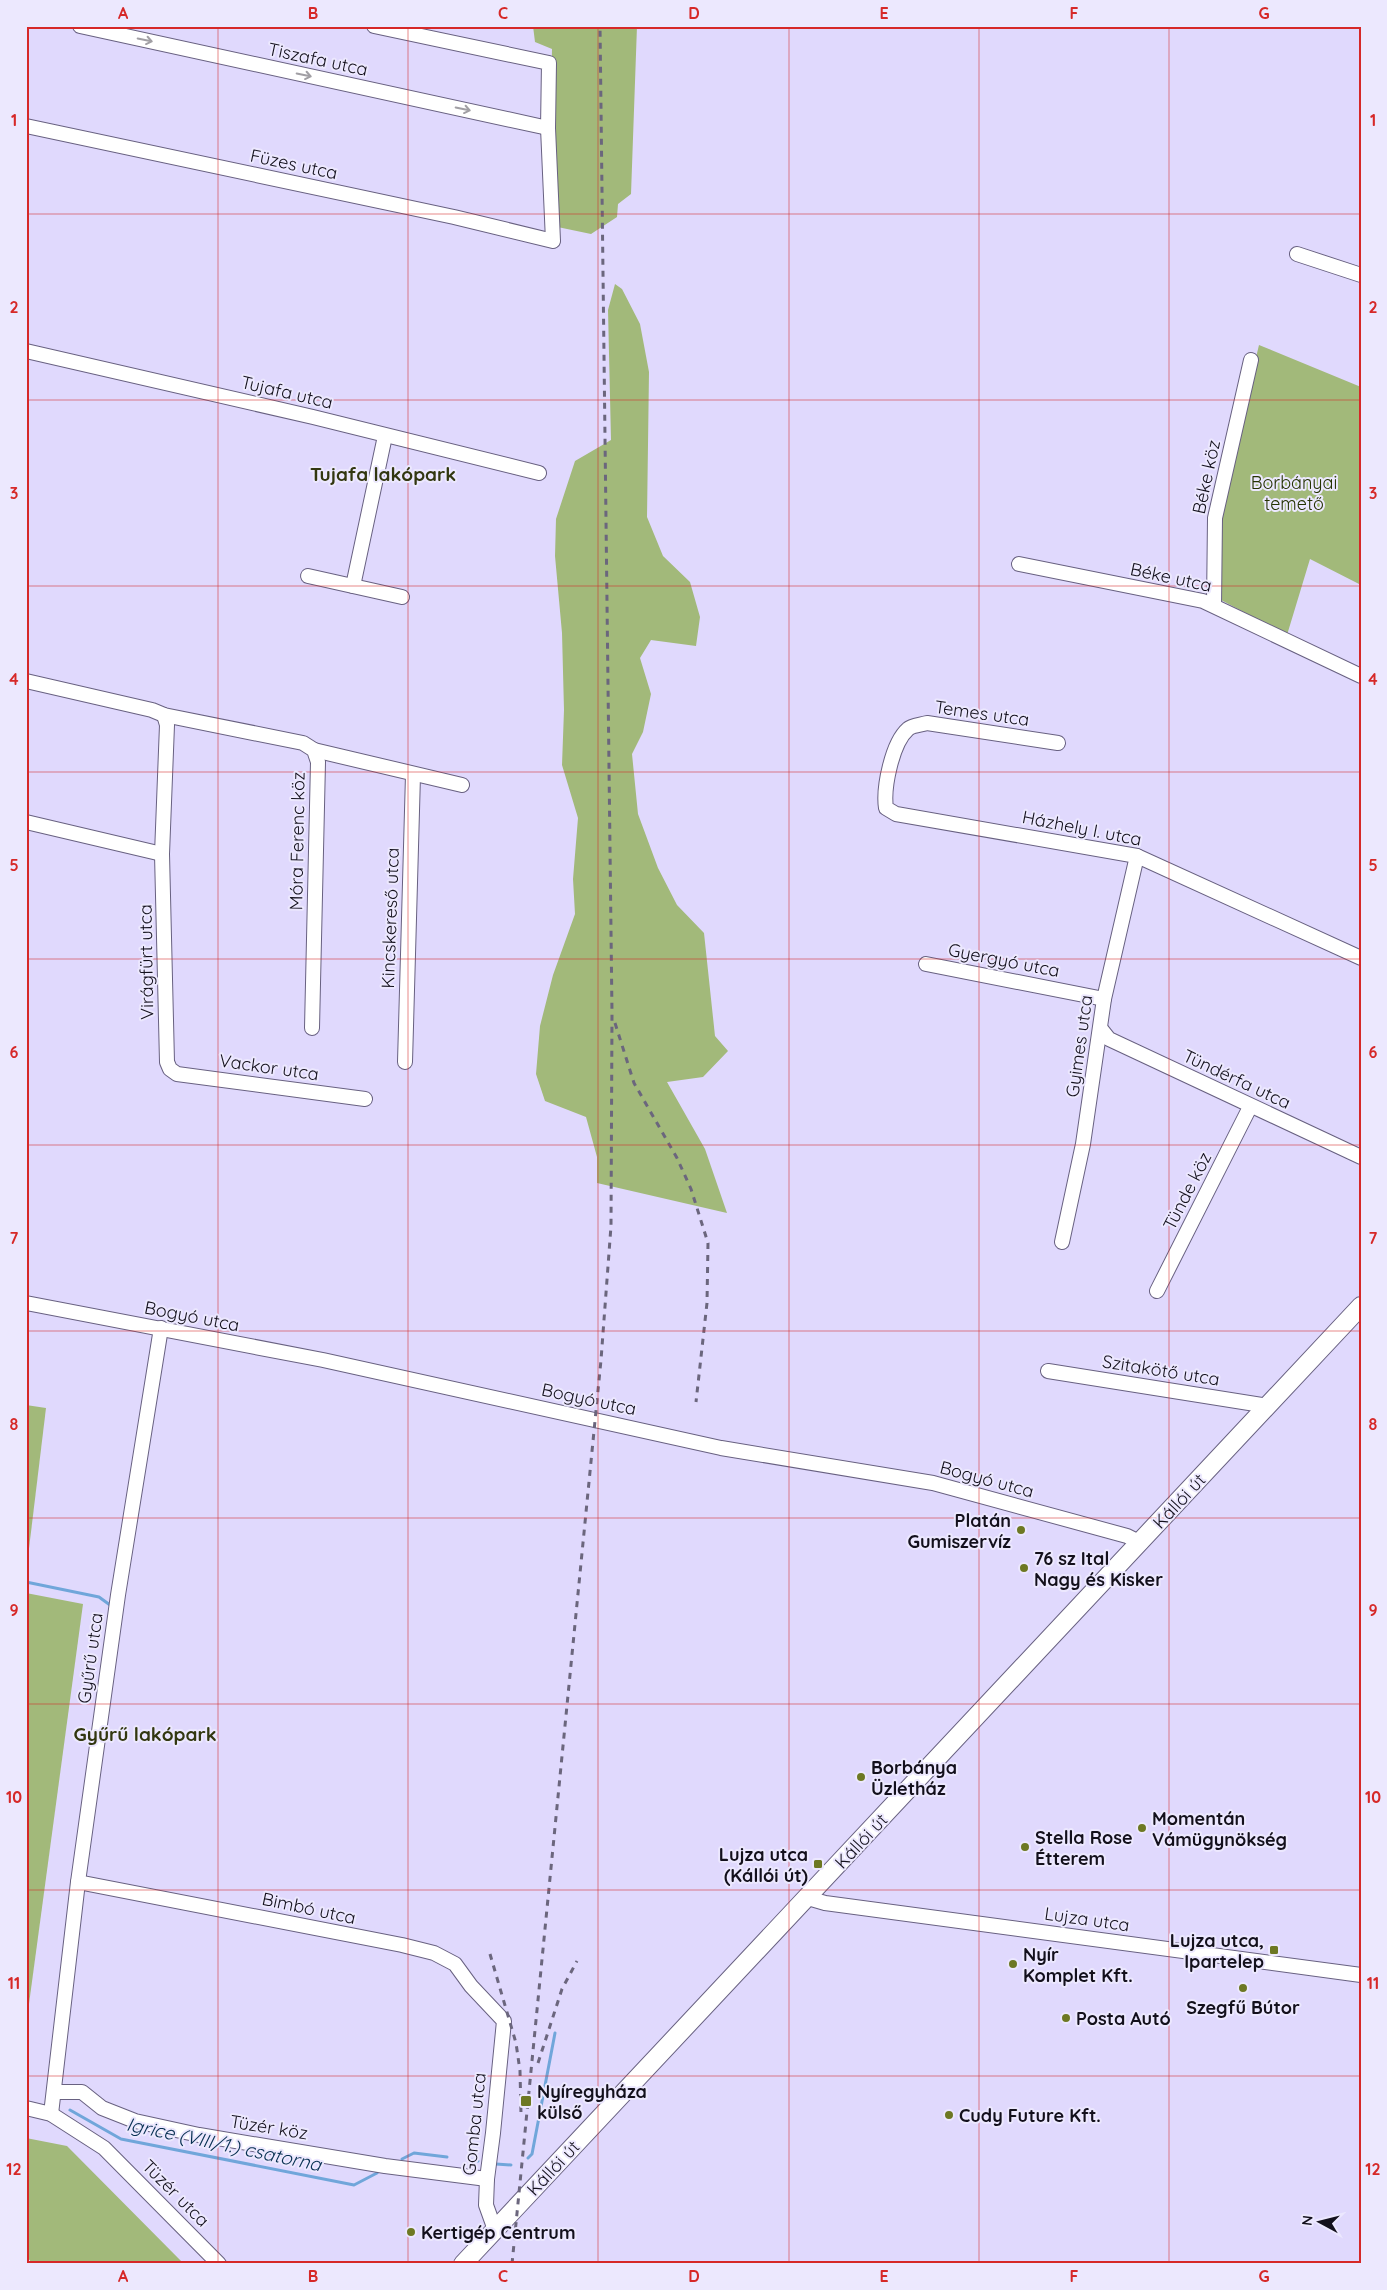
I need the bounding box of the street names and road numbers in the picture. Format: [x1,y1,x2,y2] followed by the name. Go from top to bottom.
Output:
[266,37,370,81] street label: Tiszafa utca
[248,144,340,184] street label: Füzes utca
[239,370,335,414] street label: Tujafa utca
[1187,438,1225,516] street label: Béke köz
[1128,557,1214,597] street label: Béke utca
[933,695,1031,731] street label: Temes utca
[284,771,310,911] street label: Móra Ferenc köz
[1020,805,1144,851] street label: Házhely I. utca
[376,847,404,989] street label: Kincskereső utca
[133,904,159,1020] street label: Virágfürt utca
[946,938,1062,982] street label: Gyergyó utca
[1060,993,1098,1099] street label: Gyimes utca
[1180,1044,1294,1114] street label: Tündérfa utca
[218,1049,320,1085] street label: Vackor utca
[1158,1148,1216,1234] street label: Tünde köz
[143,1296,241,1336] street label: Bogyó utca
[1101,1349,1221,1391] street label: Szitakötő utca
[540,1378,638,1420] street label: Bogyó utca
[938,1455,1036,1503] street label: Bogyó utca
[1148,1469,1210,1533] street label: Kállói út
[72,1611,108,1705] street label: Gyűrű utca
[830,1809,892,1873] street label: Kállói út
[260,1887,358,1929] street label: Bimbó utca
[1043,1902,1131,1936] street label: Lujza utca
[457,2072,491,2176] street label: Gomba utca
[229,2110,309,2144] street label: Tüzér köz
[522,2136,584,2200] street label: Kállói út
[137,2154,215,2232] street label: Tüzér utca

